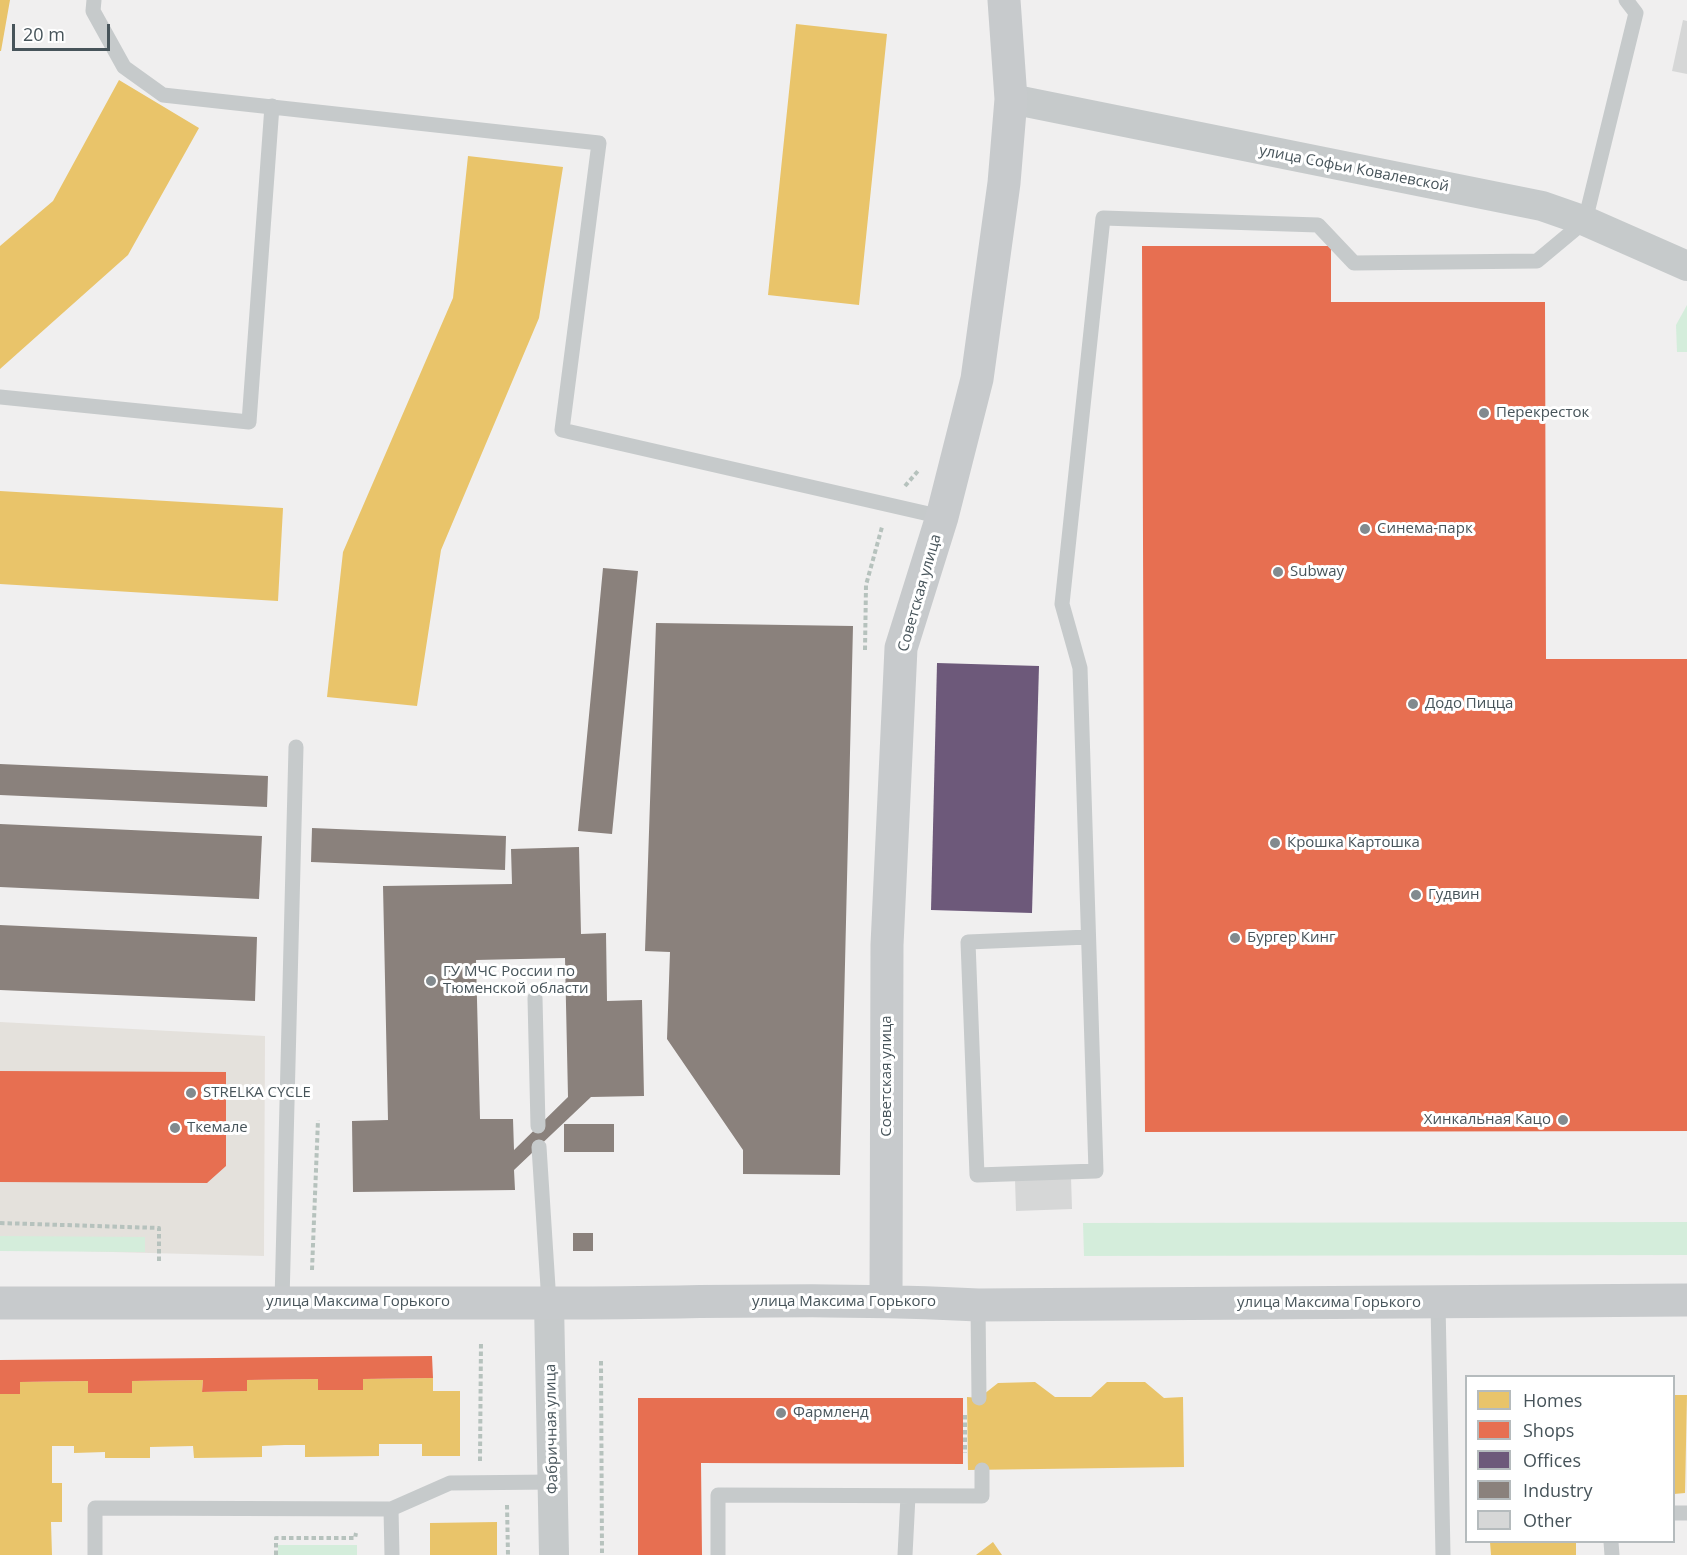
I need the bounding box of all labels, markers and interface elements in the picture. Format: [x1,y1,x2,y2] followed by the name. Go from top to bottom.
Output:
[15,12,112,50] scale bar
[23,22,65,46] text: 20 m
[1258,142,1450,196] street label: улица Софьи Ковалевской
[1496,404,1589,422] place label: Перекресток
[1477,406,1491,420] marker: Перекресток
[1377,520,1473,538] place label: Синема-парк
[1358,522,1372,536] marker: Синема-парк
[895,532,945,654] street label: Советская улица
[1290,563,1344,581] place label: Subway
[1271,565,1285,579] marker: Subway
[1425,695,1513,713] place label: Додо Пицца
[1406,697,1420,711] marker: Додо Пицца
[1287,834,1420,852] place label: Крошка Картошка
[1268,836,1282,850] marker: Крошка Картошка
[1428,886,1480,904] place label: Гудвин
[1409,888,1423,902] marker: Гудвин
[1247,929,1335,947] place label: Бургер Кинг
[1228,931,1242,945] marker: Бургер Кинг
[443,963,589,998] place label: ГУ МЧС России по Тюменской области
[424,974,438,988] marker: ГУ МЧС России по Тюменской области
[878,1015,896,1137] street label: Советская улица
[203,1084,311,1102] place label: STRELKA CYCLE
[184,1086,198,1100] marker: STRELKA CYCLE
[1424,1111,1551,1129] place label: Хинкальная Кацо
[1556,1113,1570,1127] marker: Хинкальная Кацо
[187,1119,248,1137] place label: Ткемале
[168,1121,182,1135] marker: Ткемале
[266,1293,450,1311] street label: улица Максима Горького
[752,1293,936,1311] street label: улица Максима Горького
[1237,1294,1421,1312] street label: улица Максима Горького
[542,1364,562,1494] street label: Фабричная улица
[1465,1375,1675,1543] legend
[1523,1388,1582,1412] text: Homes
[793,1404,869,1422] place label: Фармленд
[774,1406,788,1420] marker: Фармленд
[1523,1418,1574,1442] text: Shops
[1523,1448,1581,1472] text: Offices
[1523,1478,1593,1502] text: Industry
[1523,1508,1572,1532] text: Other

